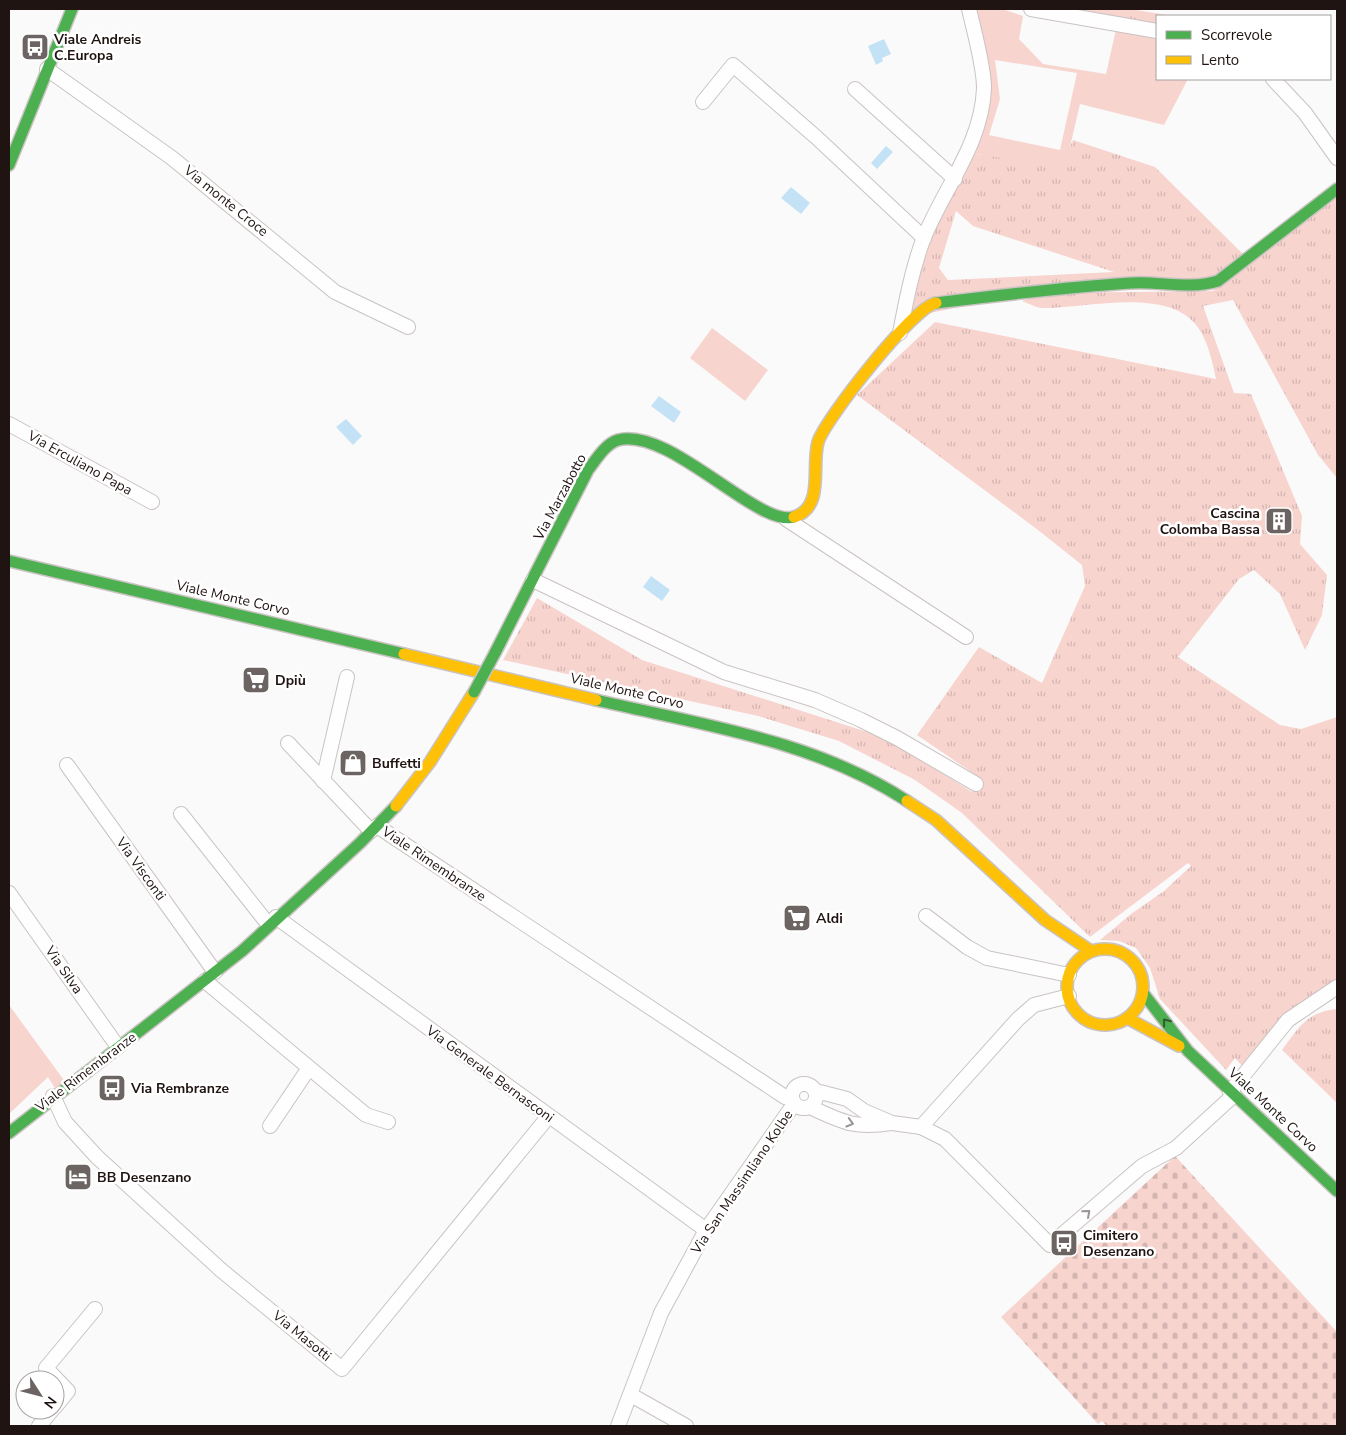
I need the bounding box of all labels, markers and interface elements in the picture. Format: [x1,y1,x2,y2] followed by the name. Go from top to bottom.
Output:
[1156,15,1331,80] legend
[1201,25,1272,45] text: Scorrevole
[53,30,142,65] place label: Viale Andreis C.Europa
[20,32,50,62] bus stop icon: Viale Andreis C.Europa
[1201,50,1239,70] text: Lento
[179,160,272,241] street label: Via monte Croce
[23,426,136,500] street label: Via Erculiano Papa
[529,450,591,544] street label: Via Marzabotto
[1160,504,1260,539] place label: Cascina Colomba Bassa
[1264,506,1294,536] building icon: Cascina Colomba Bassa
[173,575,292,620] street label: Viale Monte Corvo
[241,665,271,695] supermarket icon: Dpiù
[567,668,686,713] street label: Viale Monte Corvo
[275,671,306,690] place label: Dpiù
[338,748,368,778] shop icon: Buffetti
[372,754,421,773] place label: Buffetti
[377,822,490,906] street label: Viale Rimembranze
[111,833,170,904] street label: Via Visconti
[782,903,812,933] supermarket icon: Aldi
[816,909,843,928] place label: Aldi
[40,942,87,998] street label: Via Silva
[1163,1019,1171,1028] one-way arrow
[421,1021,558,1127] street label: Via Generale Bernasconi
[31,1028,140,1117] street label: Viale Rimembranze
[1223,1063,1322,1157] street label: Viale Monte Corvo
[97,1073,127,1103] bus stop icon: Via Rembranze
[130,1079,229,1098] place label: Via Rembranze
[686,1106,797,1259] street label: Via San Massimliano Kolbe
[845,1118,854,1128] one-way arrow
[63,1162,93,1192] hotel icon: BB Desenzano
[97,1168,191,1187] place label: BB Desenzano
[1081,1210,1090,1219] one-way arrow
[1083,1226,1154,1261] place label: Cimitero Desenzano
[1049,1228,1079,1258] bus stop icon: Cimitero Desenzano
[268,1306,335,1366] street label: Via Masotti
[15,1370,65,1420] north arrow
[39,1393,61,1412] text: N

